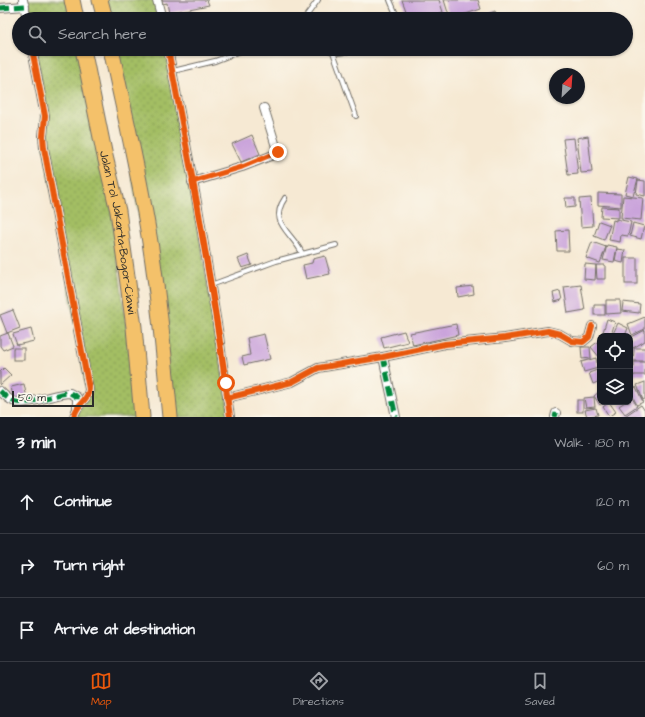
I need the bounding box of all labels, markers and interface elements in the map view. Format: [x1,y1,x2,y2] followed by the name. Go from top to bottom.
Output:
[12,12,633,56] search box
[26,23,48,45] icon: search
[58,24,147,45] text: Search here
[549,68,585,104] north arrow
[269,143,287,161] route end
[95,149,141,316] street label: Jalan Tol Jakarta–Bogor–Ciawi
[597,333,633,405] map controls
[597,333,633,369] button: locate
[597,369,633,405] button: layers
[217,374,235,392] route start
[12,389,94,408] scale bar
[18,390,46,405] text: 50 m
[16,431,56,455] text: 3 min
[554,434,629,452] text: Walk · 180 m
[16,491,38,513] icon: ahead
[54,491,112,512] text: Continue
[596,493,629,511] text: 120 m
[16,555,38,577] icon: right
[54,555,125,576] text: Turn right
[597,557,629,575] text: 60 m
[16,619,38,641] icon: arrive
[54,619,195,640] text: Arrive at destination
[90,670,112,709] tab: Map
[293,670,344,709] tab: Directions
[525,670,555,709] tab: Saved

